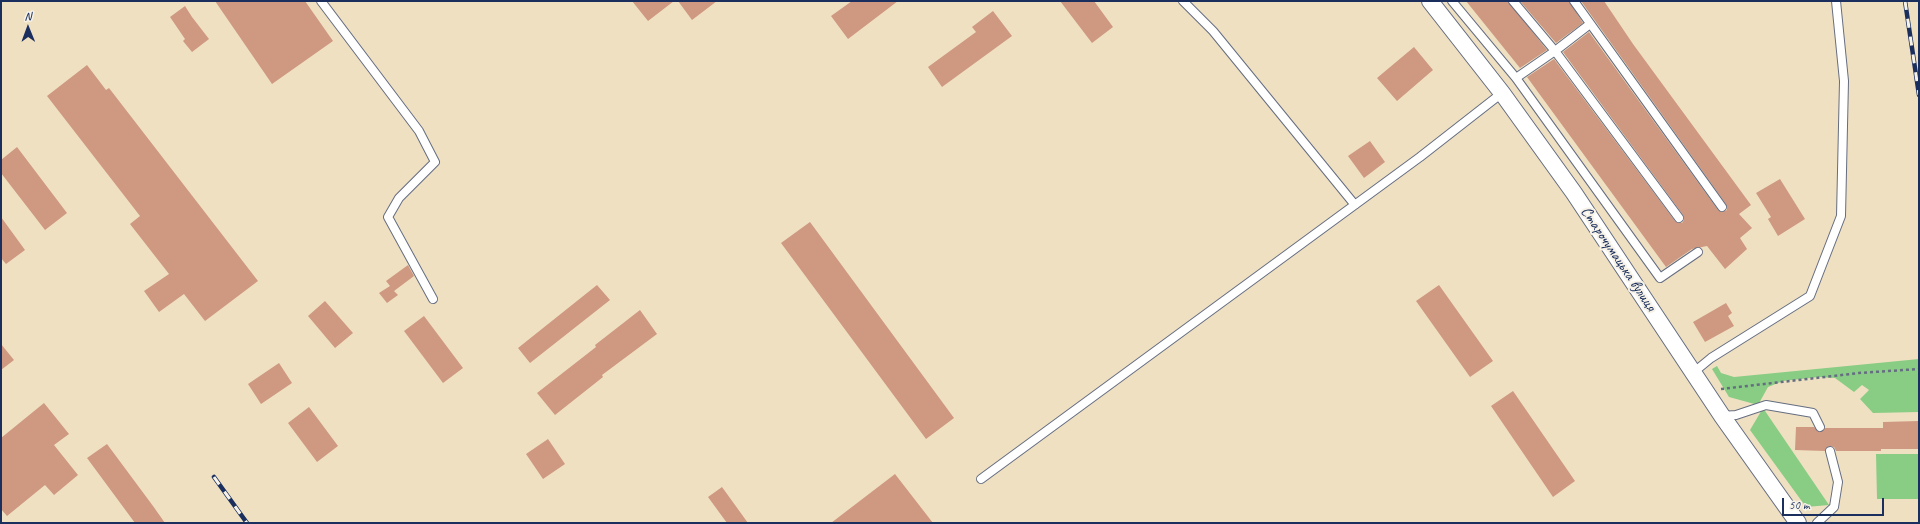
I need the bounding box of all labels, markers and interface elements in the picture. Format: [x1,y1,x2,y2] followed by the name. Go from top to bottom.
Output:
[8,8,48,48] north arrow
[24,9,31,23] text: N
[1576,203,1660,315] street label: Старочумацька вулиця
[1784,490,1886,516] scale bar
[1789,497,1809,513] text: 50 m

